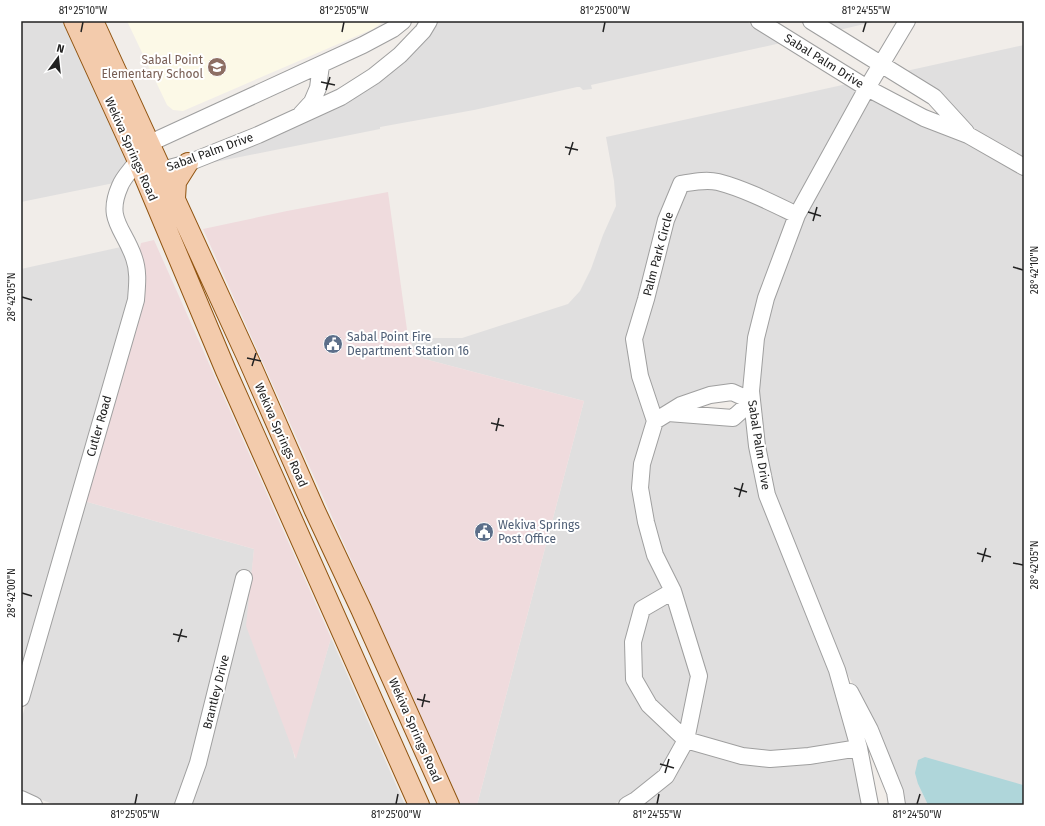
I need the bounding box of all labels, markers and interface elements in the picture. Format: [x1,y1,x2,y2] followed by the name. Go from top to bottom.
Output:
[59,5,108,17] text: 81°25'10"W
[319,5,369,17] text: 81°25'05"W
[580,5,631,17] text: 81°25'00"W
[842,5,891,17] text: 81°24'55"W
[782,31,866,91] street label: Sabal Palm Drive
[38,38,78,78] north arrow
[55,42,66,56] text: N
[101,53,204,81] place label: Sabal Point Elementary School
[206,56,228,78] school or university icon: Sabal Point Elementary School
[102,95,160,203] street label: Wekiva Springs Road
[165,130,255,174] street label: Sabal Palm Drive
[640,210,676,298] street label: Palm Park Circle
[1029,246,1041,294] text: 28°42'10"N
[6,273,18,321] text: 28°42'05"N
[347,330,469,358] place label: Sabal Point Fire Department Station 16
[322,333,344,355] public building icon: Sabal Point Fire Department Station 16
[252,381,310,489] street label: Wekiva Springs Road
[84,394,114,458] street label: Cutler Road
[745,399,773,491] street label: Sabal Palm Drive
[498,518,580,546] place label: Wekiva Springs Post Office
[473,521,495,543] public building icon: Wekiva Springs Post Office
[1029,541,1041,589] text: 28°42'05"N
[6,568,18,618] text: 28°42'00"N
[200,653,232,731] street label: Brantley Drive
[386,676,444,784] street label: Wekiva Springs Road
[110,809,160,821] text: 81°25'05"W
[371,809,422,821] text: 81°25'00"W
[633,809,682,821] text: 81°24'55"W
[892,809,942,821] text: 81°24'50"W

